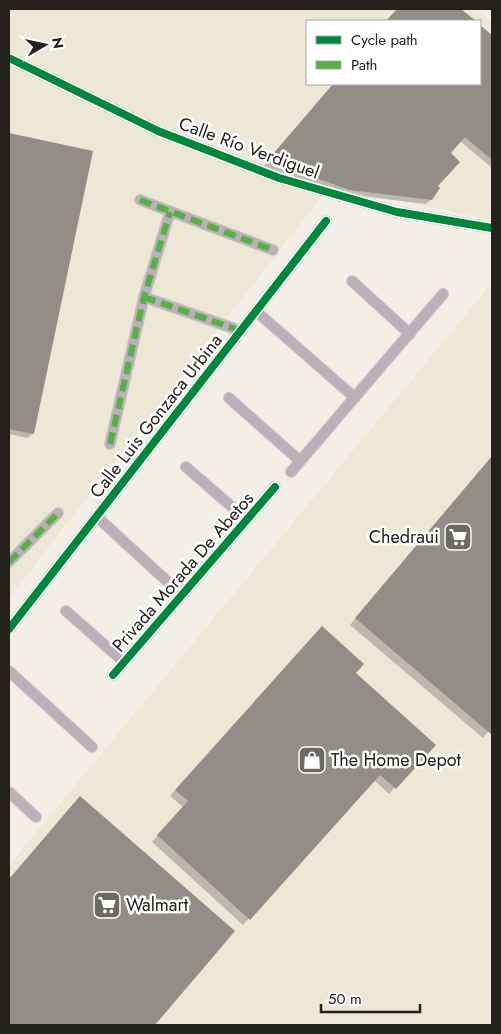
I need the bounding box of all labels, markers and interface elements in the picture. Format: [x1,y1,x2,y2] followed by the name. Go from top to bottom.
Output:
[20,20,70,70] north arrow
[306,20,481,85] legend
[351,29,418,51] text: Cycle path
[47,36,69,50] text: N
[351,54,377,76] text: Path
[175,110,323,186] street label: Calle Río Verdiguel
[84,328,228,504] street label: Calle Luis Gonzaca Urbina
[106,486,260,658] street label: Privada Morada De Abetos
[443,522,473,552] supermarket icon: Chedraui
[369,524,439,550] place label: Chedraui
[297,745,327,775] shop icon: The Home Depot
[331,747,461,773] place label: The Home Depot
[92,890,122,920] supermarket icon: Walmart
[126,892,189,918] place label: Walmart
[321,982,420,1014] scale bar
[328,988,362,1010] text: 50 m

